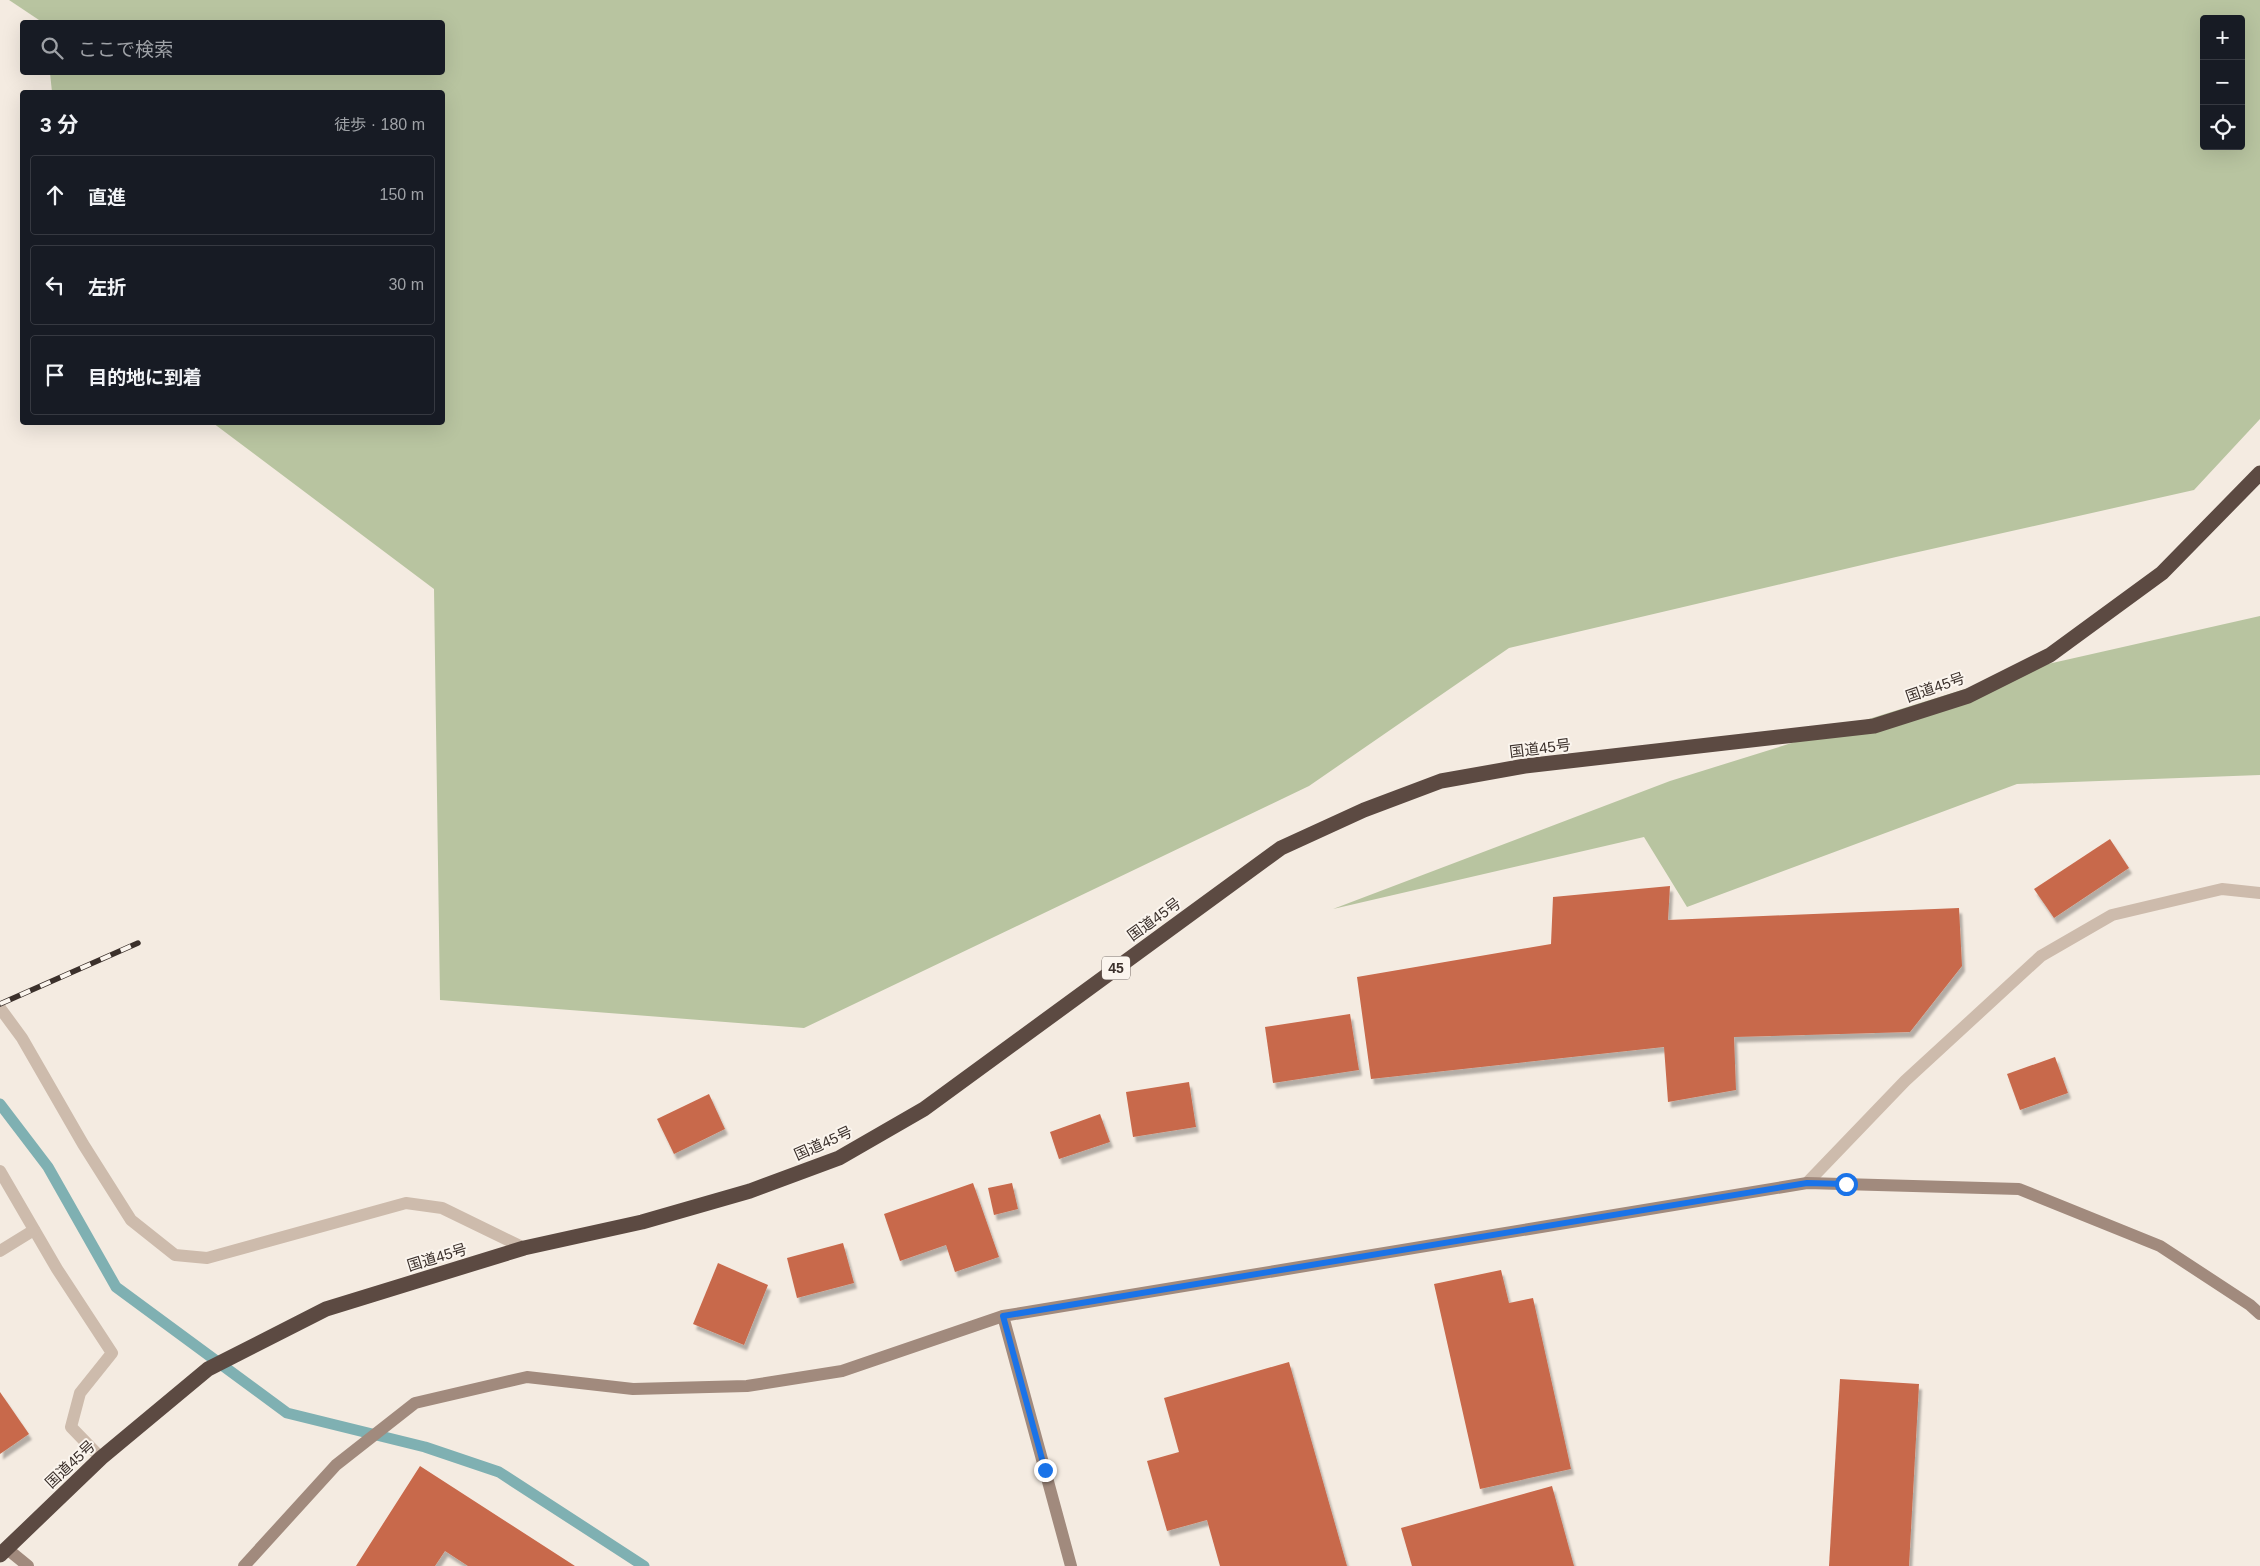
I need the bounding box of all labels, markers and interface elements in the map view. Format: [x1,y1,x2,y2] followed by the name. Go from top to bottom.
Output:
[2200,15,2245,150] map controls
[2200,15,2245,60] button: +
[20,20,445,75] search box
[38,34,66,62] icon: search
[78,39,173,60] text: ここで検索
[2200,60,2245,105] button: −
[2200,105,2245,150] button: locate
[40,113,79,136] text: 3 分
[334,116,425,133] text: 徒歩 · 180 m
[41,181,69,209] icon: ahead
[380,186,424,203] text: 150 m
[88,187,126,208] text: 直進
[41,271,69,299] icon: left
[388,276,424,293] text: 30 m
[88,277,126,298] text: 左折
[41,361,69,389] icon: arrive
[88,367,202,388] text: 目的地に到着
[1903,669,1967,705] street label: 国道45号
[1508,736,1572,760] street label: 国道45号
[1124,894,1184,944] street label: 国道45号
[1102,956,1130,980] road number: 45
[791,1123,855,1163] street label: 国道45号
[1835,1173,1858,1196] route start
[405,1240,469,1274] street label: 国道45号
[42,1437,98,1491] street label: 国道45号
[1034,1459,1057,1482] route end

